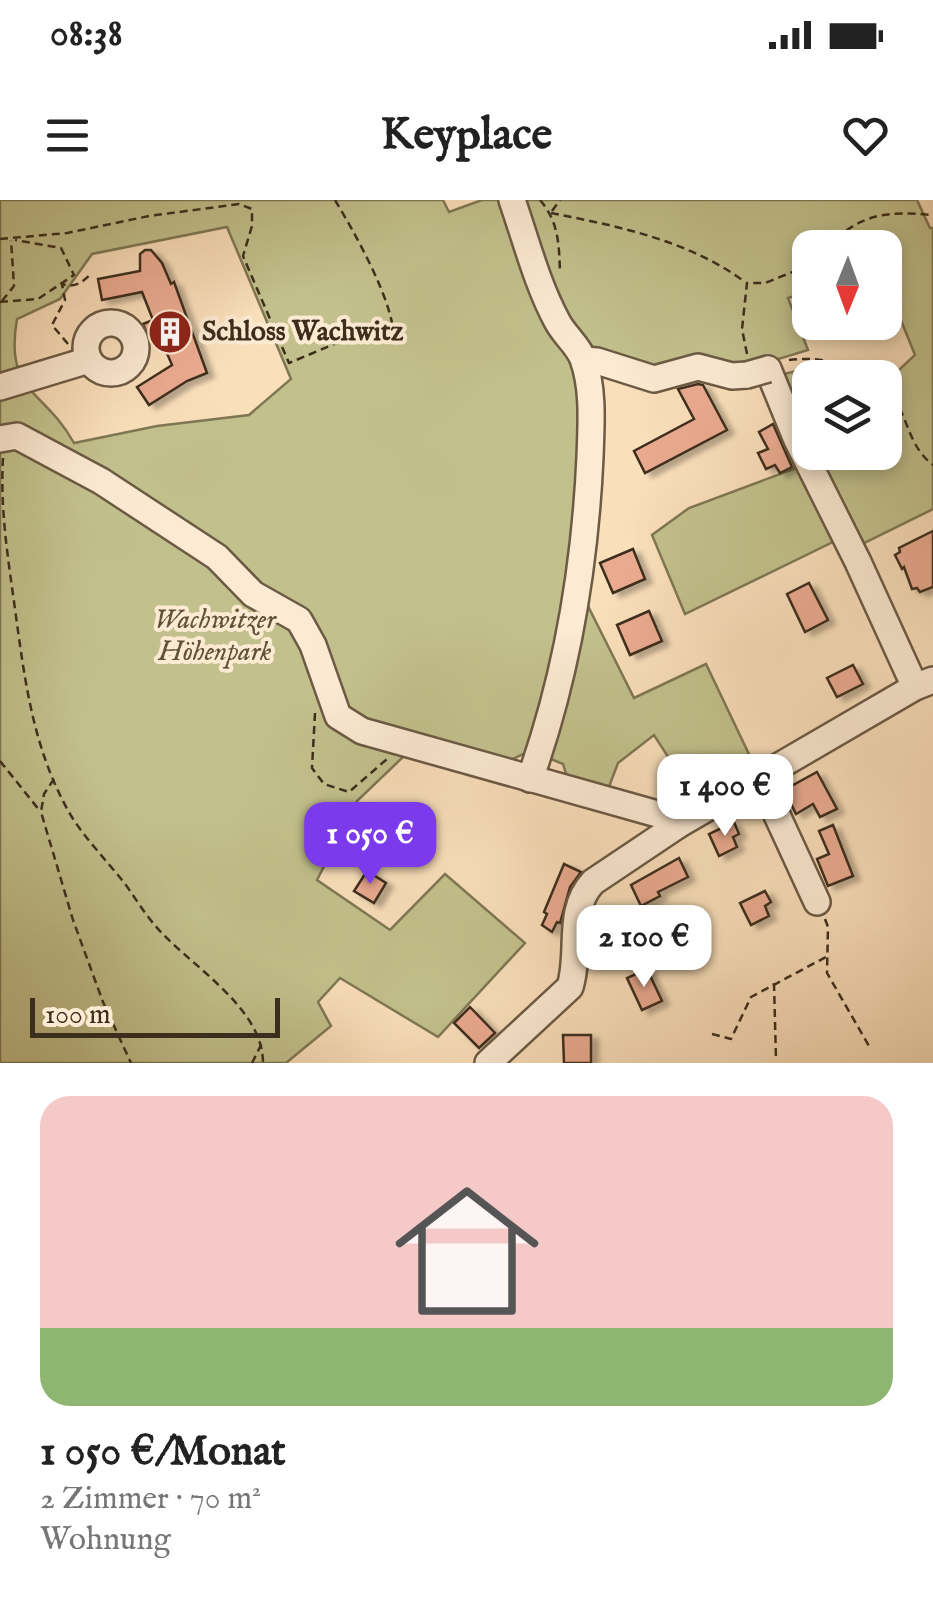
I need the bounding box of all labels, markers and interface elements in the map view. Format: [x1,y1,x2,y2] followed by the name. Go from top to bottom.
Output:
[50,11,123,59] text: 08:38
[381,107,552,164] text: Keyplace
[40,108,95,163] icon: menu
[838,108,893,163] icon: heart
[792,230,902,340] north arrow
[792,230,902,470] map controls
[147,309,193,355] building icon: Schloss Wachwitz
[202,315,404,350] place label: Schloss Wachwitz
[792,360,902,470] button: layers
[154,603,277,670] park label: Wachwitzer Höhenpark
[633,754,817,839] pin: 1 400 €
[679,766,771,807] text: 1 400 €
[278,802,462,887] pin: 1 050 €
[326,814,414,855] text: 1 050 €
[552,905,736,990] pin: 2 100 €
[599,917,689,958] text: 2 100 €
[30,993,280,1038] scale bar
[45,998,111,1033] text: 100 m
[377,1161,557,1341] icon: home
[40,1426,286,1479] text: 1 050 €/Monat
[40,1479,261,1520] text: 2 Zimmer · 70 m²
[40,1520,171,1561] text: Wohnung

